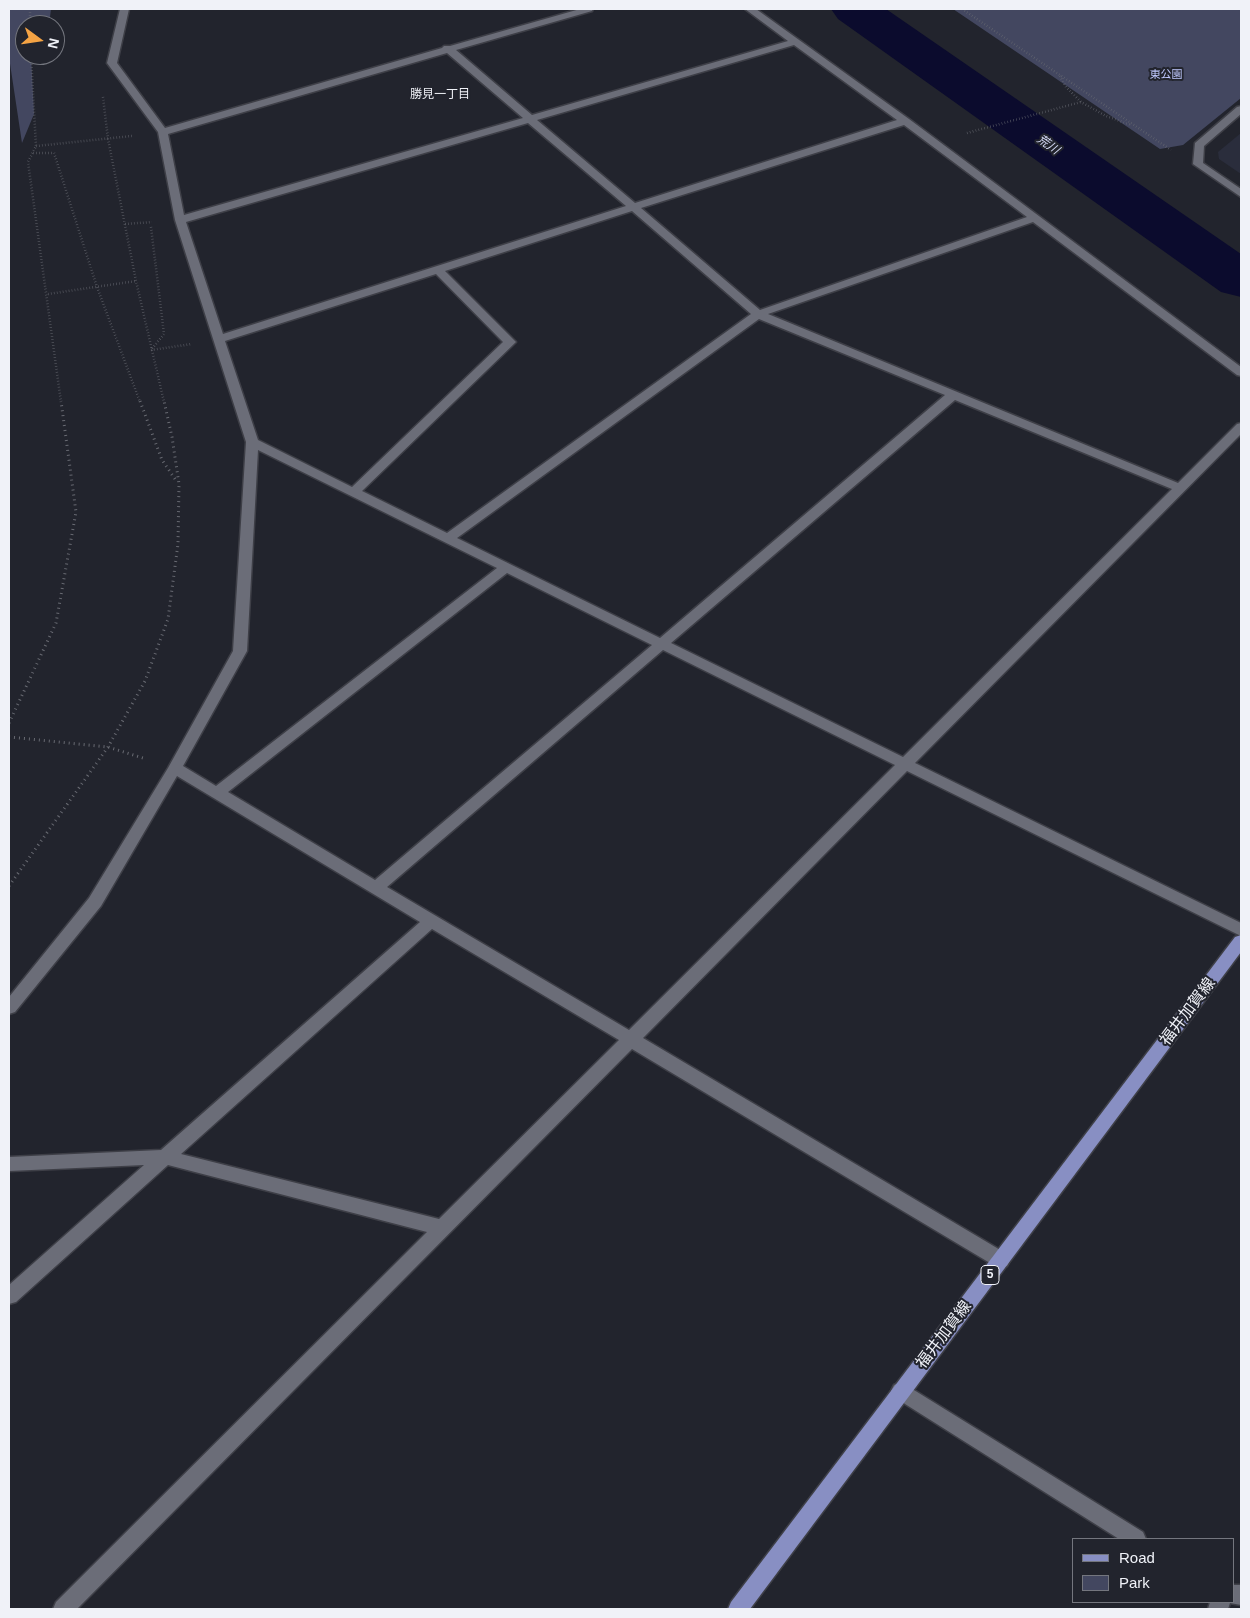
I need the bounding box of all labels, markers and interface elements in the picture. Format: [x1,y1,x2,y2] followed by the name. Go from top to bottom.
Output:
[15,15,65,65] north arrow
[45,37,63,50] text: N
[1150,68,1182,82] park label: 東公園
[410,88,470,102] district label: 勝見一丁目
[1034,132,1062,158] water label: 荒川
[1156,974,1220,1050] street label: 福井加賀線
[981,1266,999,1284] road number: 5
[912,1297,976,1373] street label: 福井加賀線
[1072,1538,1235,1603] legend
[1119,1549,1155,1566] text: Road
[1119,1574,1150,1591] text: Park

